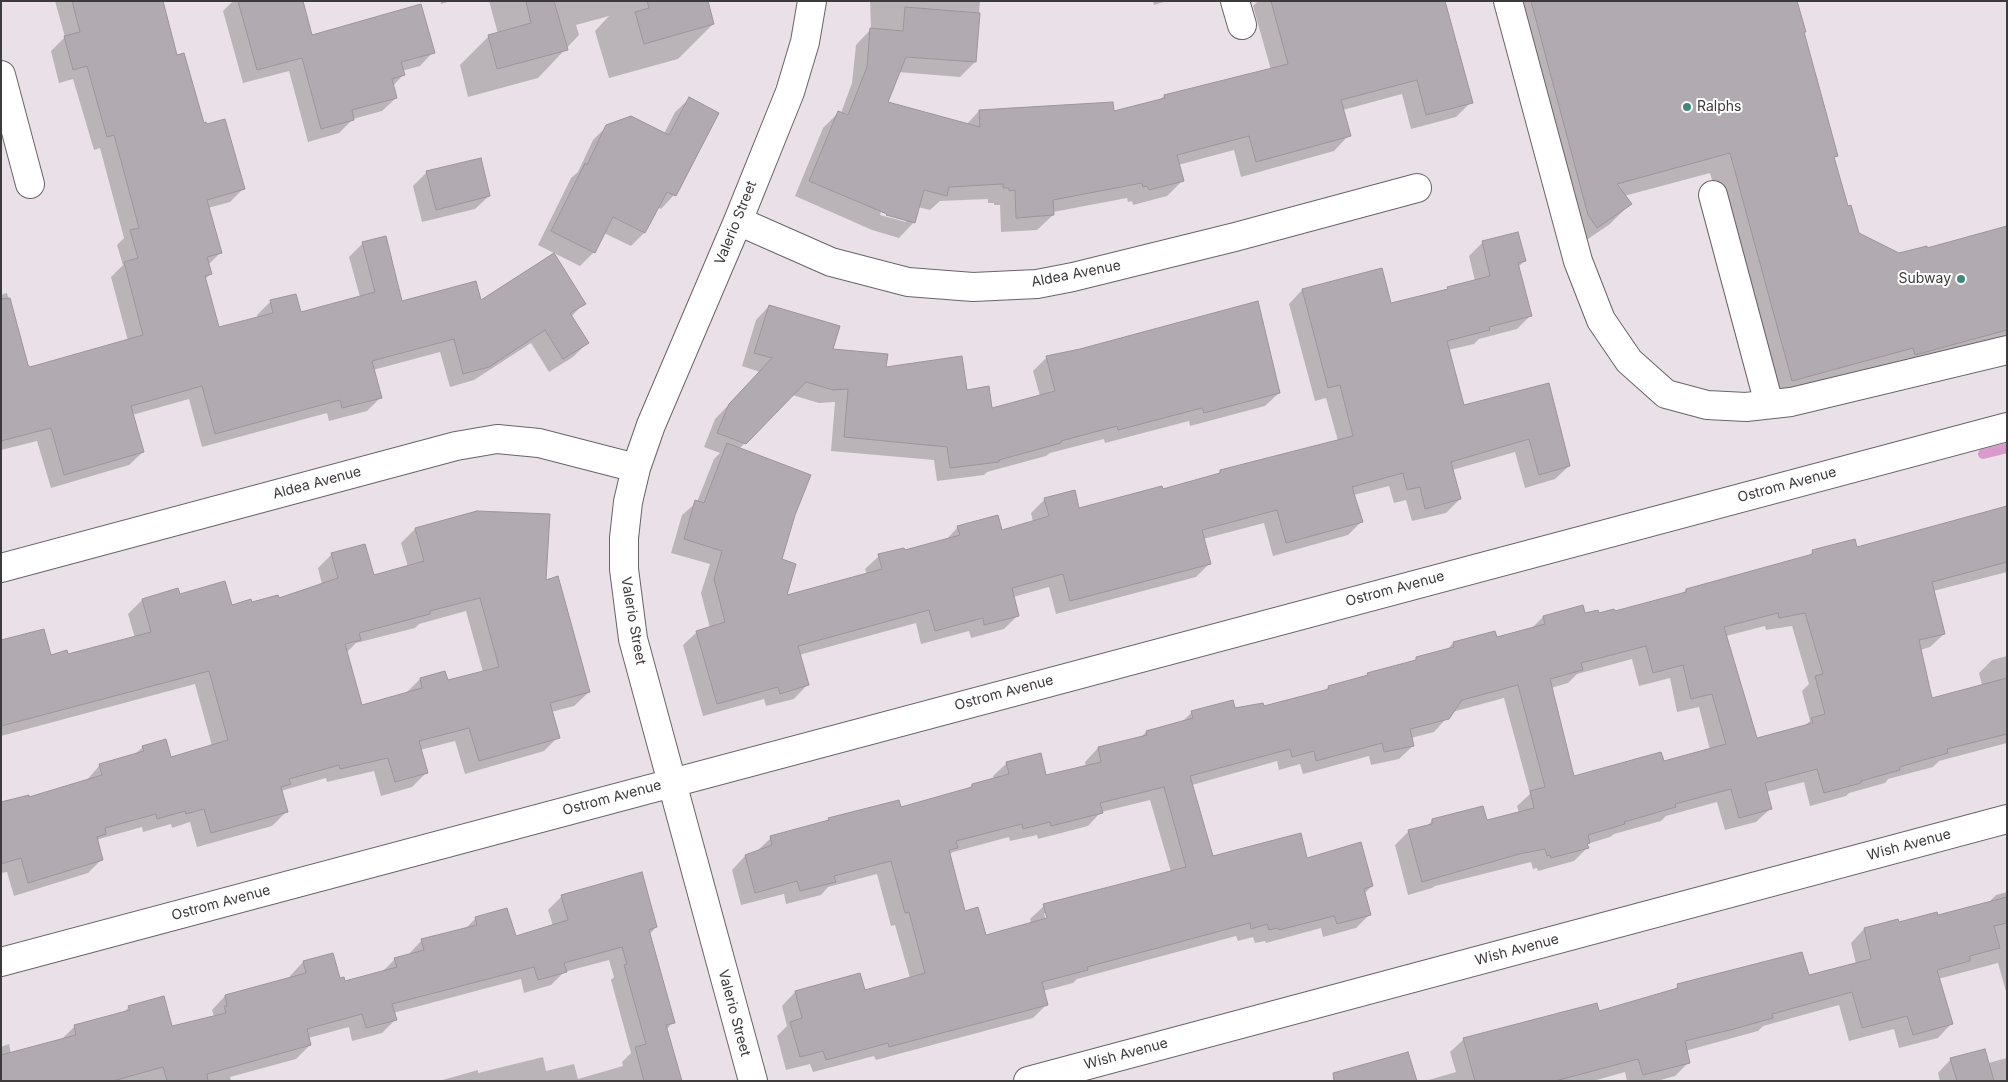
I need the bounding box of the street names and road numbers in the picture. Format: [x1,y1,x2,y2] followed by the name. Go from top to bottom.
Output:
[712,179,760,267] street label: Valerio Street
[1030,257,1122,291] street label: Aldea Avenue
[271,463,363,503] street label: Aldea Avenue
[1736,464,1838,506] street label: Ostrom Avenue
[1344,568,1446,610] street label: Ostrom Avenue
[617,576,649,666] street label: Valerio Street
[953,672,1055,714] street label: Ostrom Avenue
[561,777,663,819] street label: Ostrom Avenue
[1865,826,1953,864] street label: Wish Avenue
[170,882,272,924] street label: Ostrom Avenue
[1473,931,1561,969] street label: Wish Avenue
[714,968,754,1058] street label: Valerio Street
[1082,1035,1170,1073] street label: Wish Avenue

